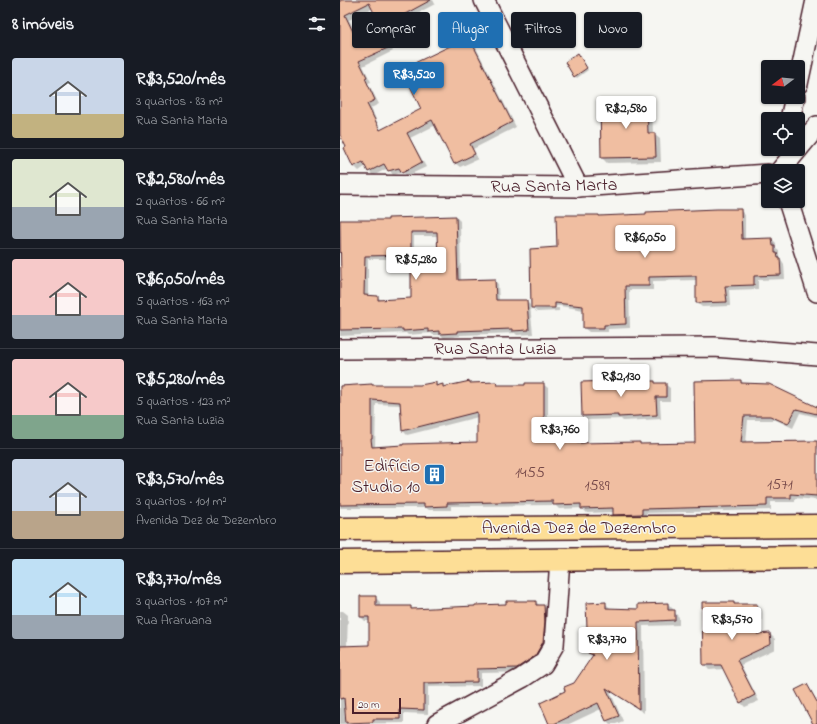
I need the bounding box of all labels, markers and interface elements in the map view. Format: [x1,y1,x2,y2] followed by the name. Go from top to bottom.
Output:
[12,12,74,37] text: 8 imóveis
[352,12,430,48] chip: Comprar
[438,12,503,48] chip: Alugar
[511,12,576,48] chip: Filtros
[584,12,642,48] chip: Novo
[306,13,328,35] icon: filters
[761,60,805,104] north arrow
[761,60,805,208] map controls
[377,62,451,96] pin: R$3,520
[393,65,435,84] text: R$3,520
[136,67,226,92] text: R$3,520/mês
[44,74,92,122] icon: home
[136,92,223,111] text: 3 quartos · 83 m²
[589,96,663,130] pin: R$2,580
[605,99,647,118] text: R$2,580
[136,111,228,130] text: Rua Santa Marta
[761,112,805,156] button: locate
[761,164,805,208] button: layers
[136,167,225,192] text: R$2,580/mês
[490,173,618,201] street label: Rua Santa Marta
[44,175,92,223] icon: home
[136,192,225,211] text: 2 quartos · 66 m²
[136,211,228,230] text: Rua Santa Marta
[608,225,682,259] pin: R$6,050
[624,228,666,247] text: R$6,050
[379,247,453,281] pin: R$5,280
[395,250,437,269] text: R$5,280
[136,267,225,292] text: R$6,050/mês
[44,275,92,323] icon: home
[136,292,230,311] text: 5 quartos · 163 m²
[136,311,228,330] text: Rua Santa Marta
[434,337,556,363] street label: Rua Santa Luzia
[584,364,658,398] pin: R$2,130
[136,367,225,392] text: R$5,280/mês
[602,367,640,386] text: R$2,130
[44,375,92,423] icon: home
[136,392,231,411] text: 5 quartos · 123 m²
[136,411,224,430] text: Rua Santa Luzia
[523,417,597,451] pin: R$3,760
[540,420,580,439] text: R$3,760
[351,454,420,501] place label: Edifício Studio 10
[515,461,545,485] house number: 1455
[422,462,448,488] building icon: Edifício Studio 10
[136,467,224,492] text: R$3,570/mês
[767,473,793,497] house number: 1571
[584,474,610,498] house number: 1589
[44,475,92,523] icon: home
[136,492,227,511] text: 3 quartos · 101 m²
[136,511,276,530] text: Avenida Dez de Dezembro
[482,516,676,542] street label: Avenida Dez de Dezembro
[136,567,222,592] text: R$3,770/mês
[44,575,92,623] icon: home
[136,592,228,611] text: 3 quartos · 107 m²
[695,607,769,641] pin: R$3,570
[711,610,753,629] text: R$3,570
[136,611,212,630] text: Rua Araruana
[570,627,644,661] pin: R$3,770
[588,630,627,649] text: R$3,770
[352,696,401,715] scale bar
[358,697,380,713] text: 20 m

